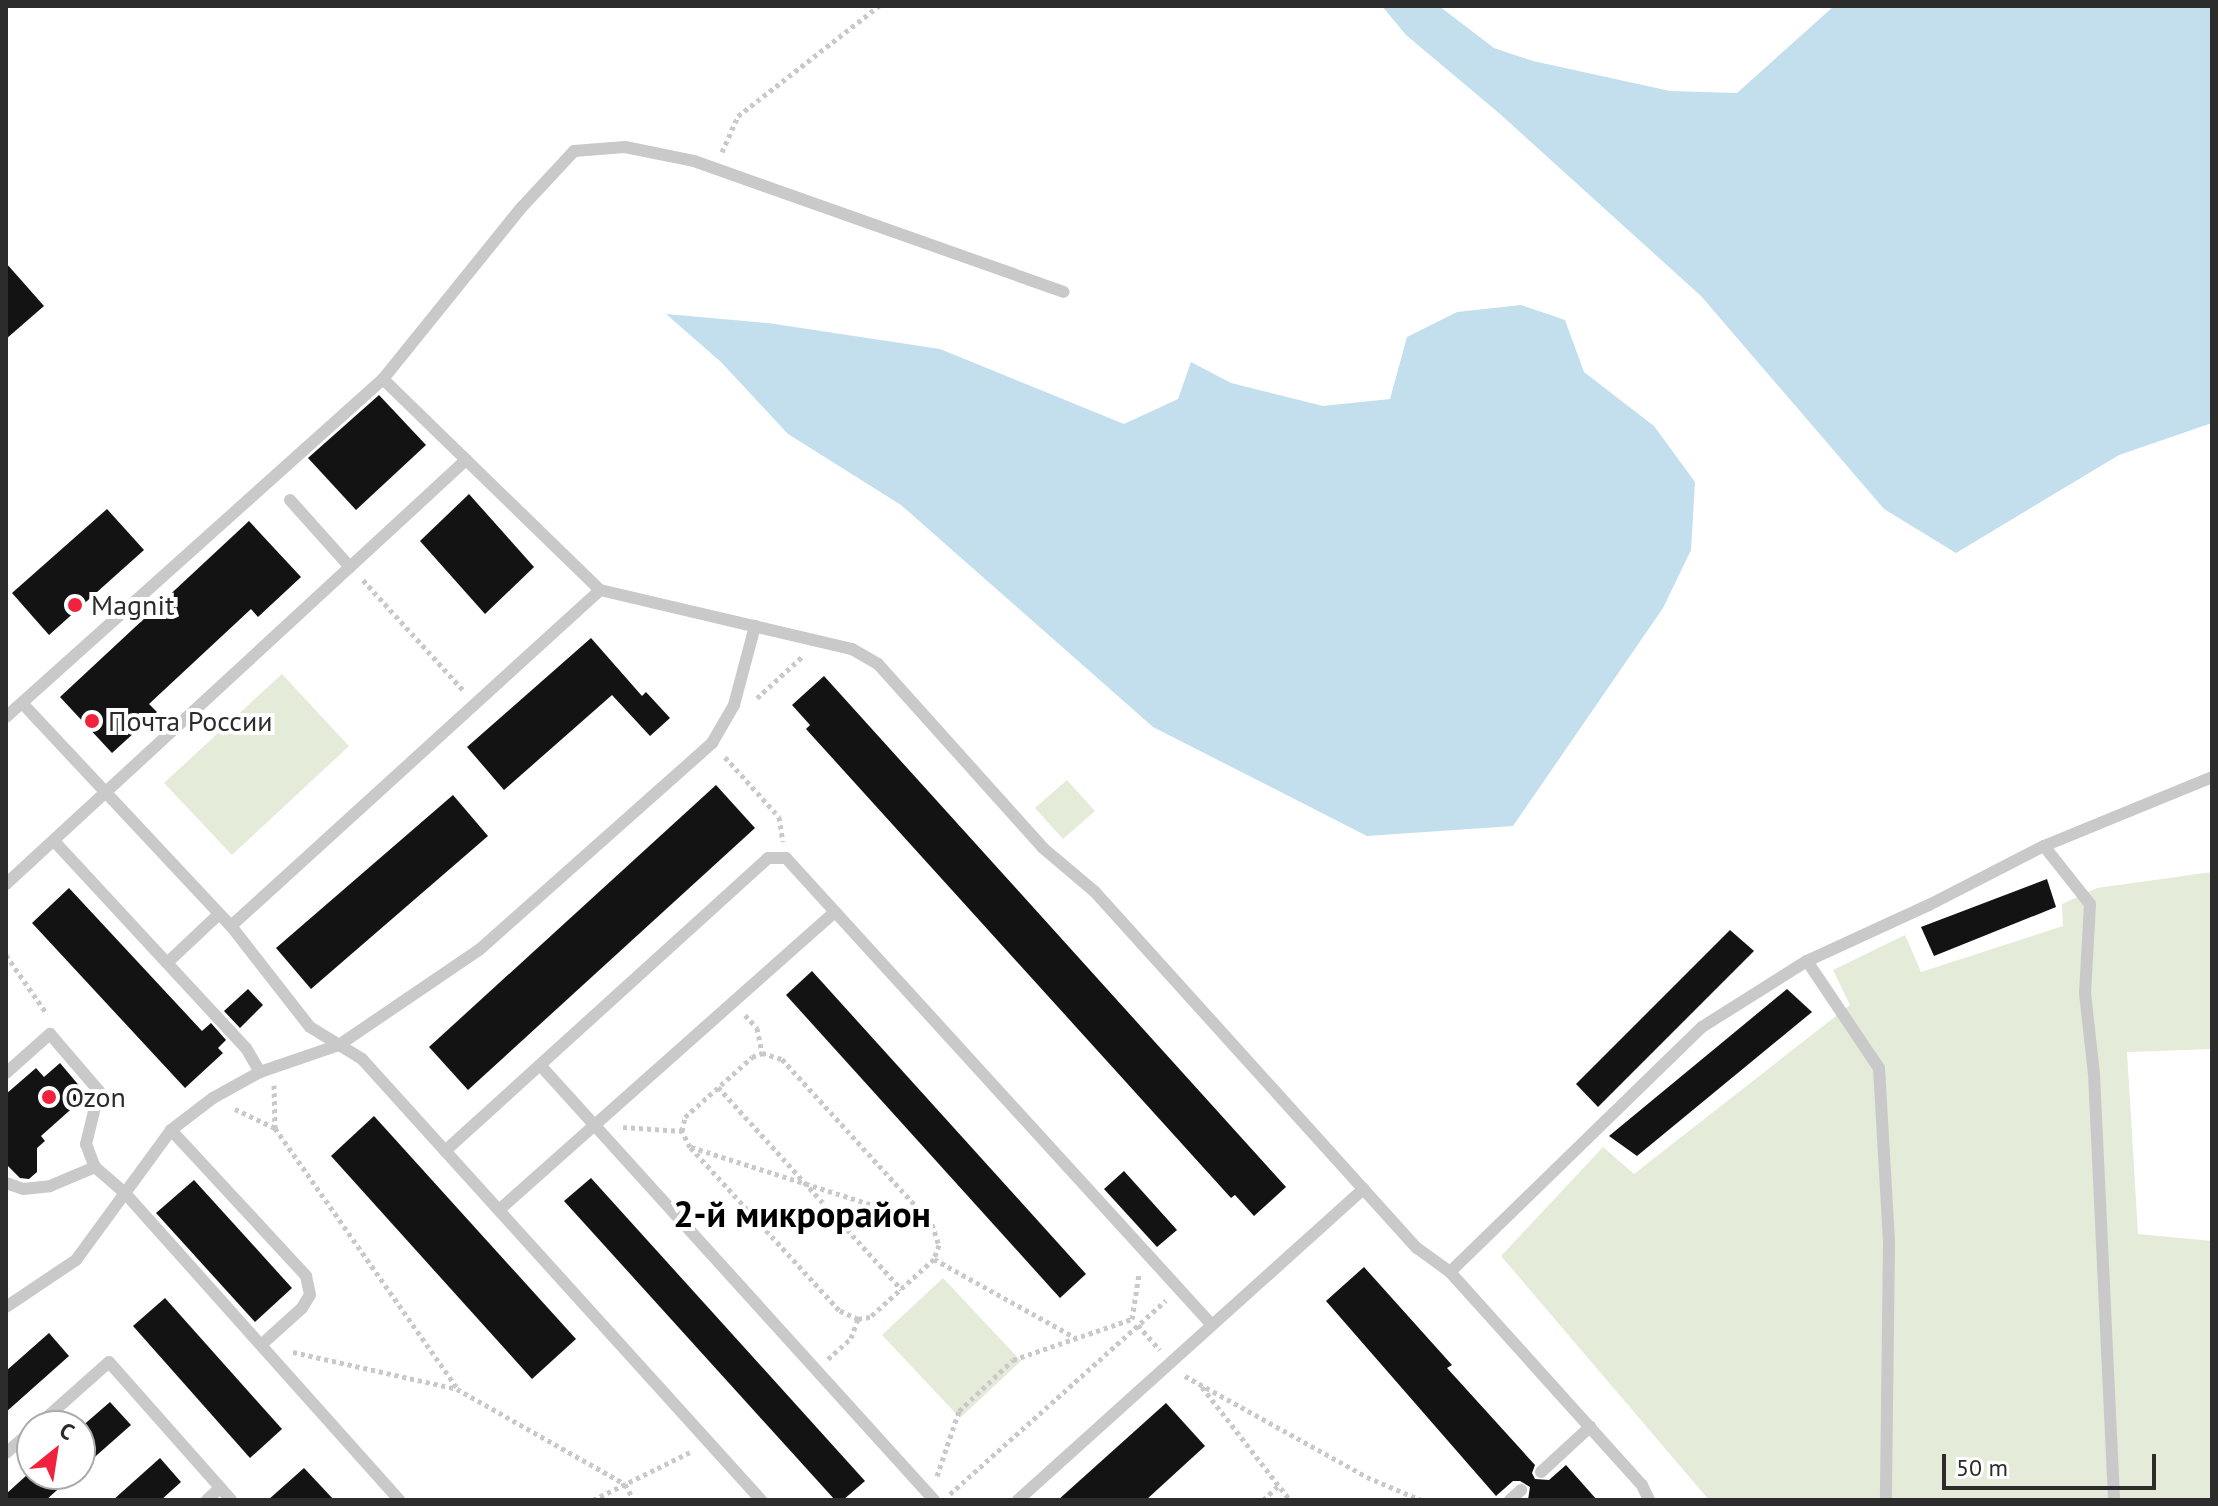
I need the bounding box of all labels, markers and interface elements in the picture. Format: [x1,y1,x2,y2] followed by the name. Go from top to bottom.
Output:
[91,588,174,622] place label: Magnit
[66,596,84,614] marker: Magnit
[108,704,273,738] place label: Почта России
[83,712,101,730] marker: Почта России
[65,1080,126,1114] place label: Ozon
[40,1088,58,1106] marker: Ozon
[673,1192,931,1236] district label: 2-й микрорайон
[16,1410,96,1490] north arrow
[55,1416,79,1446] text: С
[1946,1438,2160,1488] scale bar
[1956,1452,2008,1483] text: 50 m

